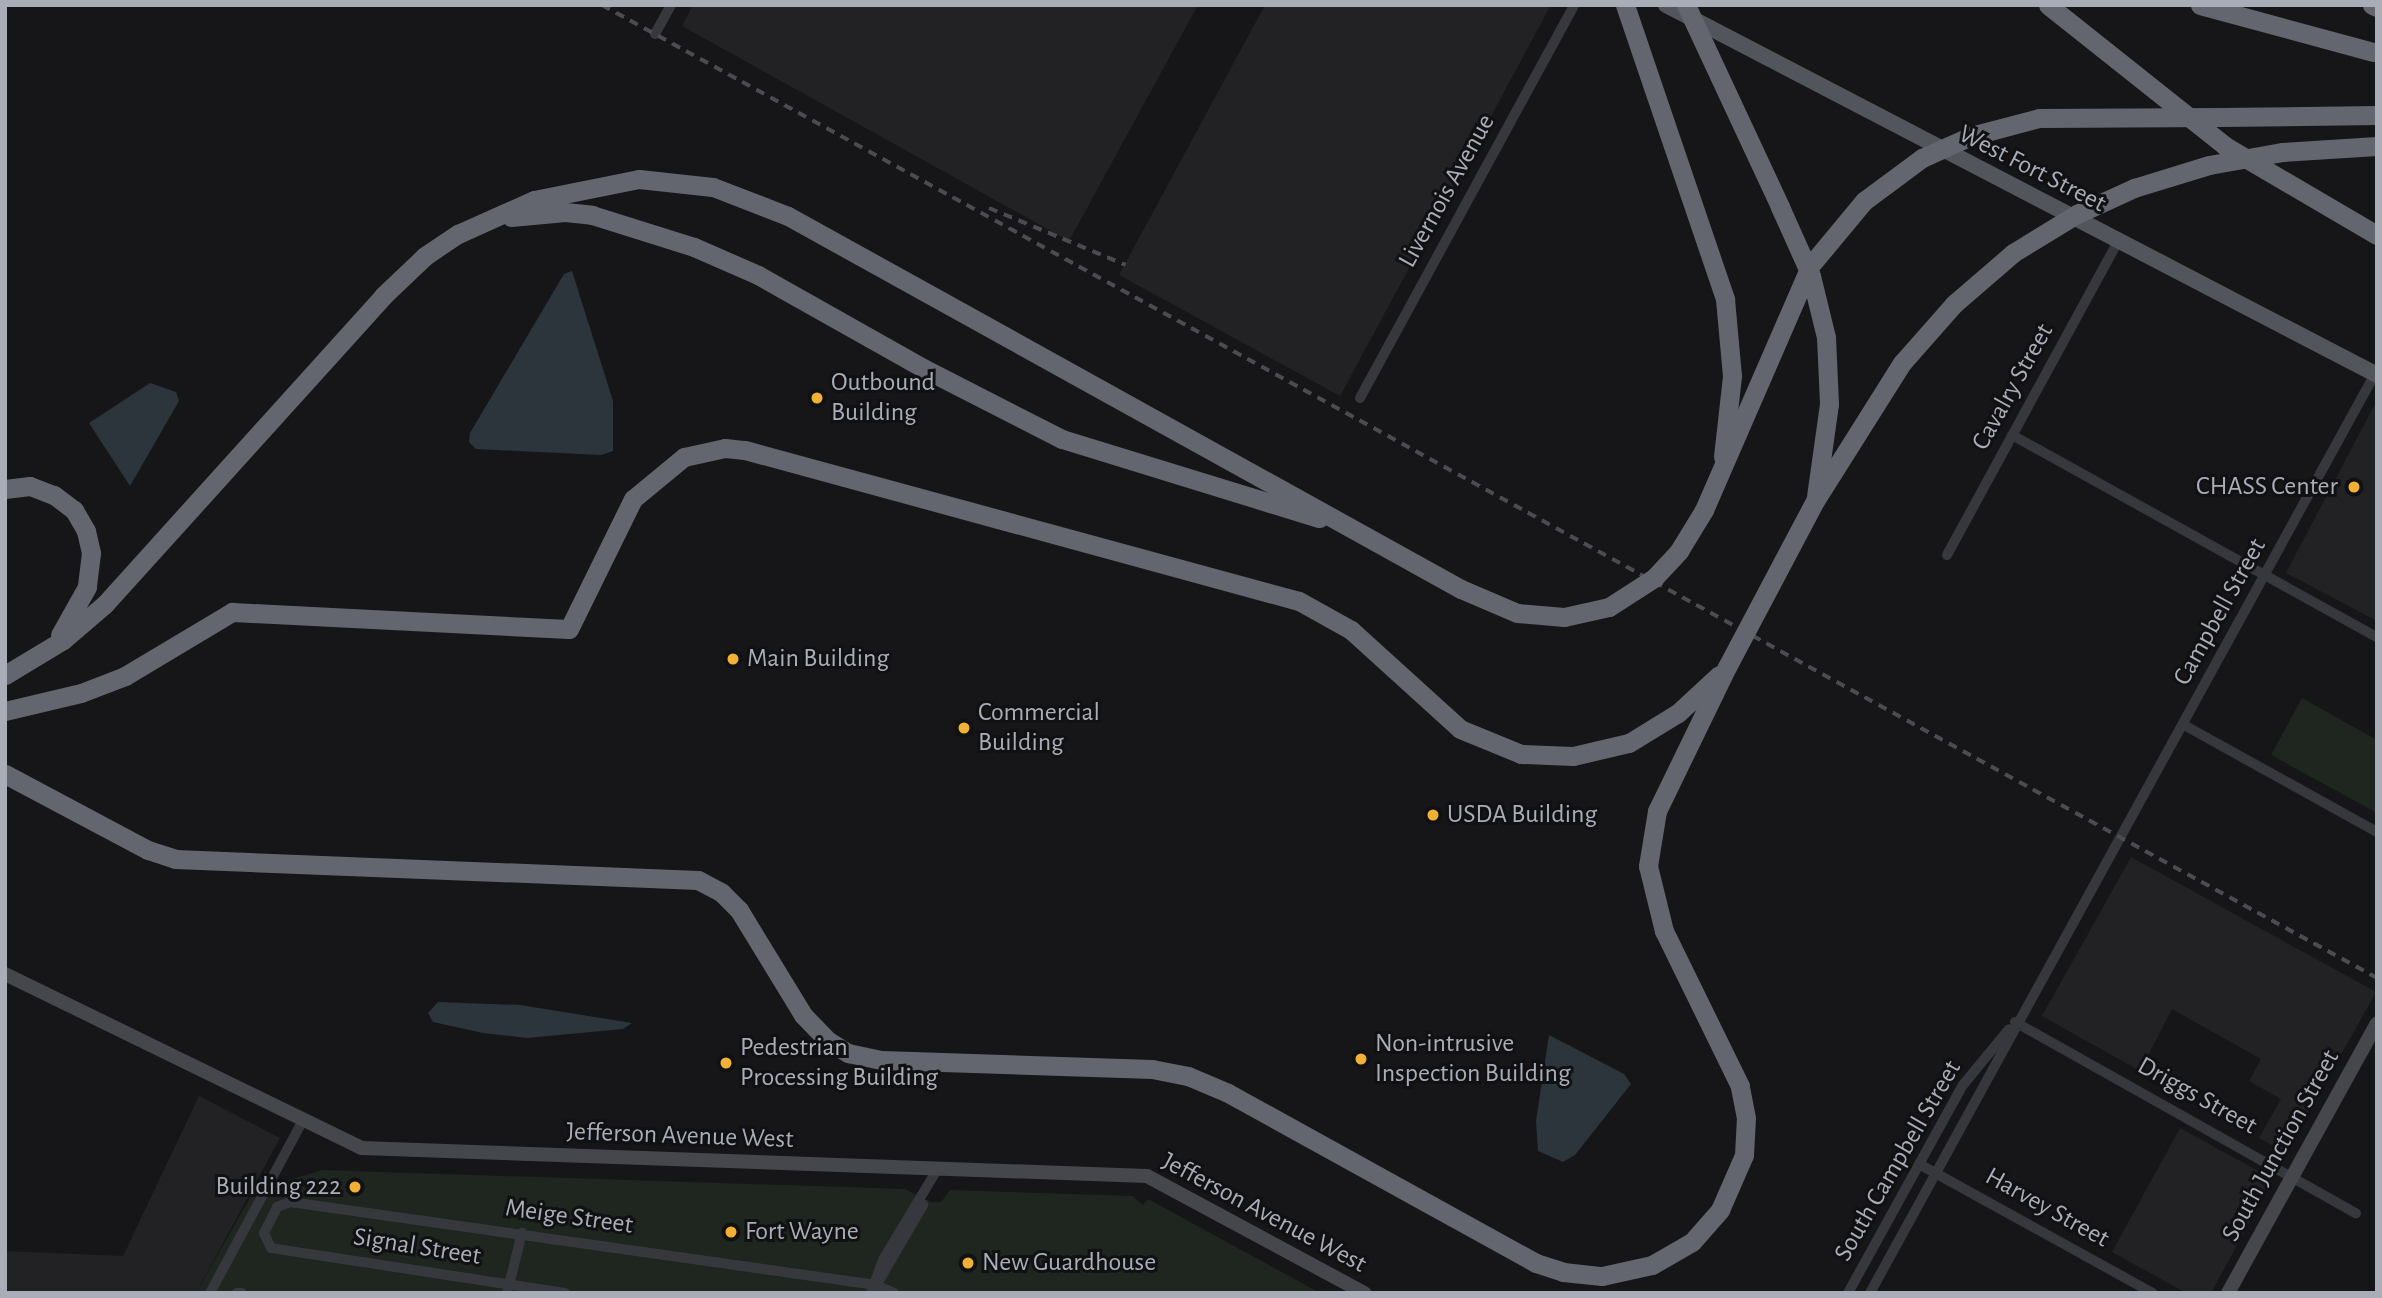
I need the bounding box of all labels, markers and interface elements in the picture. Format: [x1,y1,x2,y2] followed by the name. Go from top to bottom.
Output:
[1392,109,1502,273] street label: Livernois Avenue
[1953,118,2111,220] street label: West Fort Street
[1966,318,2060,456] street label: Cavalry Street
[831,367,935,428] place label: Outbound Building
[809,390,825,406] marker: Outbound Building
[2196,471,2338,503] place label: CHASS Center
[2344,477,2364,497] marker: CHASS Center
[2167,533,2273,691] street label: Campbell Street
[747,643,889,675] place label: Main Building
[725,651,741,667] marker: Main Building
[978,697,1100,758] place label: Commercial Building
[956,720,972,736] marker: Commercial Building
[1447,799,1597,831] place label: USDA Building
[1425,807,1441,823] marker: USDA Building
[1375,1028,1571,1090] place label: Non-intrusive Inspection Building
[740,1032,938,1094] place label: Pedestrian Processing Building
[2215,1045,2347,1247] street label: South Junction Street
[2132,1050,2262,1142] street label: Driggs Street
[1353,1051,1369,1067] marker: Non-intrusive Inspection Building
[718,1055,734,1071] marker: Pedestrian Processing Building
[1828,1055,1968,1267] street label: South Campbell Street
[566,1116,794,1156] street label: Jefferson Avenue West
[1156,1146,1372,1280] street label: Jefferson Avenue West
[1980,1161,2114,1255] street label: Harvey Street
[215,1171,341,1203] place label: Building 222
[347,1179,363,1195] marker: Building 222
[503,1193,635,1241] street label: Meige Street
[745,1216,859,1248] place label: Fort Wayne
[351,1222,483,1272] street label: Signal Street
[723,1224,739,1240] marker: Fort Wayne
[982,1247,1156,1279] place label: New Guardhouse
[960,1255,976,1271] marker: New Guardhouse

